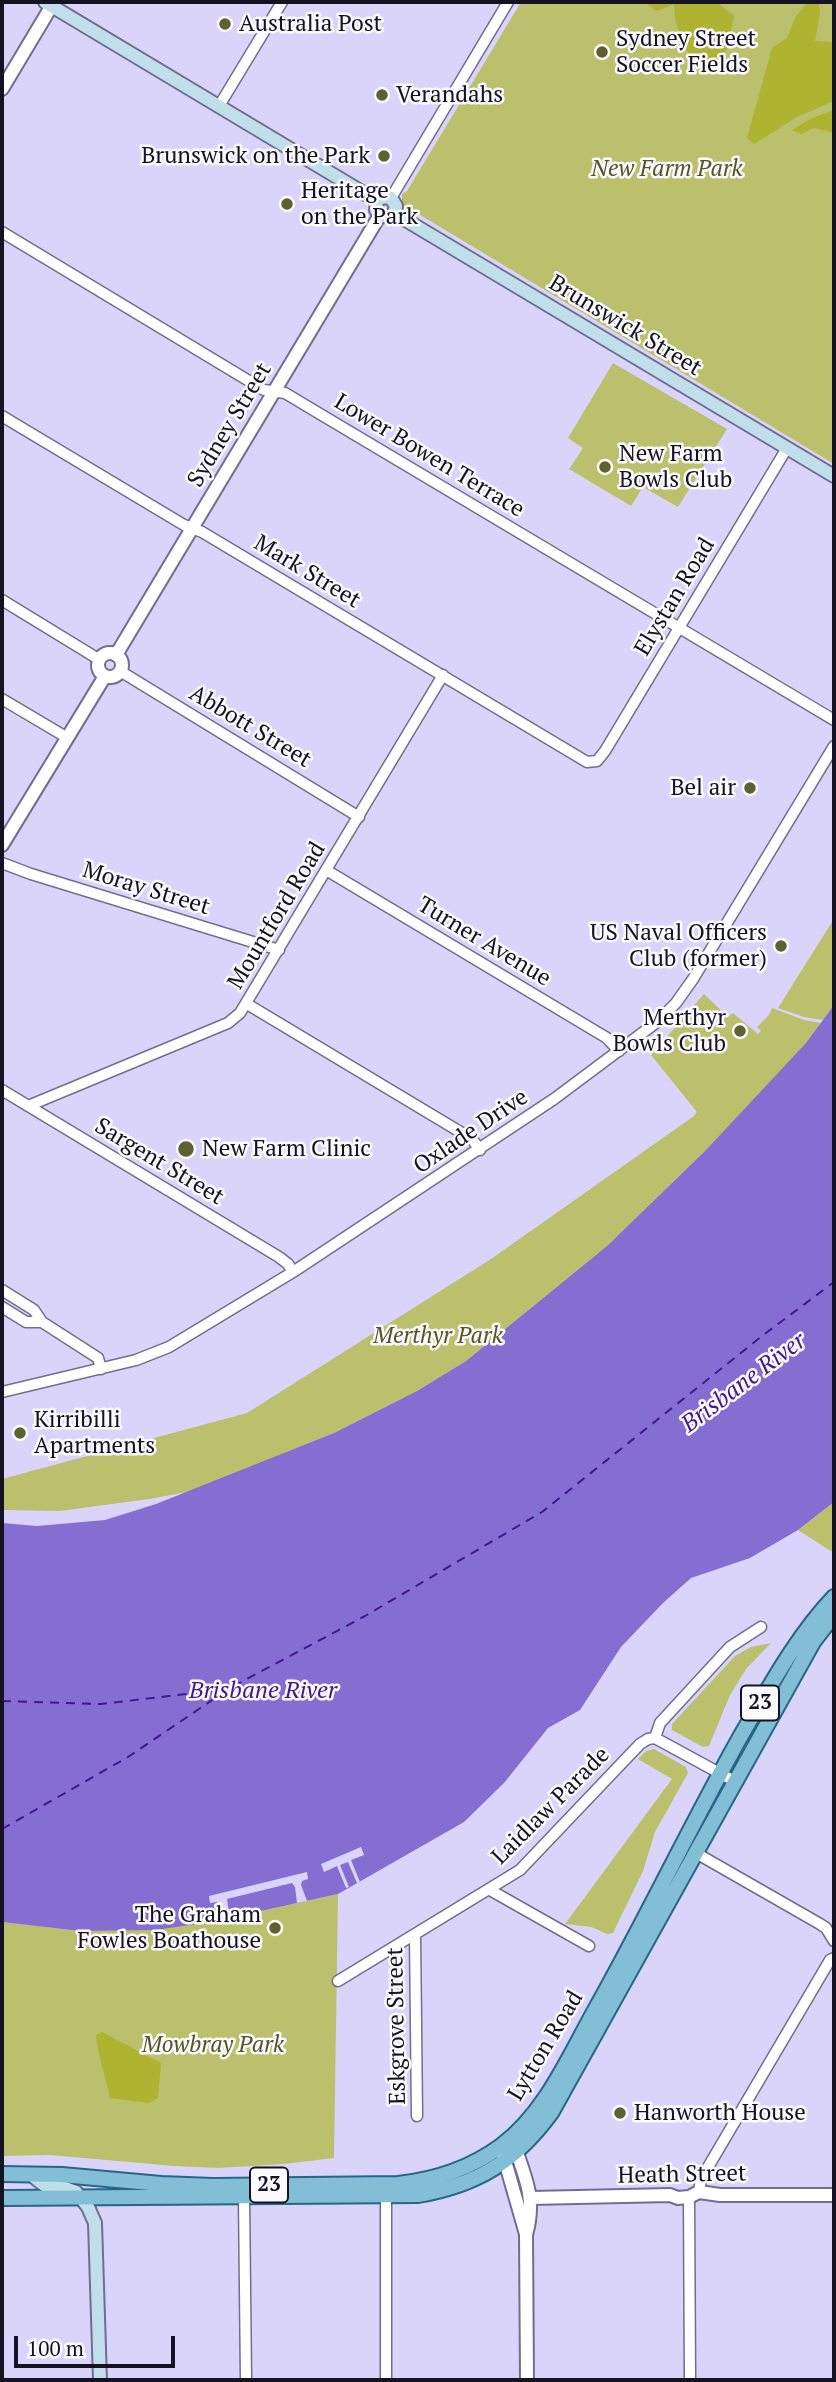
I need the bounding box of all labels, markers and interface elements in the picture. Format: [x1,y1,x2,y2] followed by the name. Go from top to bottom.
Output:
[239,10,382,38] place label: Australia Post
[217,16,233,32] marker: Australia Post
[616,25,756,79] place label: Sydney Street Soccer Fields
[594,44,610,60] marker: Sydney Street Soccer Fields
[396,81,503,109] place label: Verandahs
[374,87,390,103] marker: Verandahs
[141,142,370,170] place label: Brunswick on the Park
[376,148,392,164] marker: Brunswick on the Park
[591,155,743,183] park label: New Farm Park
[301,177,418,231] place label: Heritage on the Park
[279,196,295,212] marker: Heritage on the Park
[544,270,706,382] street label: Brunswick Street
[182,358,278,492] street label: Sydney Street
[329,388,529,524] street label: Lower Bowen Terrace
[619,440,732,494] place label: New Farm Bowls Club
[597,459,613,475] marker: New Farm Bowls Club
[249,529,365,615] street label: Mark Street
[629,533,721,661] street label: Elystan Road
[184,680,316,774] street label: Abbott Street
[670,774,736,802] place label: Bel air
[742,780,758,796] marker: Bel air
[222,837,332,995] street label: Mountford Road
[79,857,213,921] street label: Moray Street
[412,891,556,993] street label: Turner Avenue
[590,919,767,973] place label: US Naval Officers Club (former)
[773,938,789,954] marker: US Naval Officers Club (former)
[613,1004,726,1058] place label: Merthyr Bowls Club
[732,1023,748,1039] marker: Merthyr Bowls Club
[409,1084,533,1180] street label: Oxlade Drive
[89,1113,229,1211] street label: Sargent Street
[202,1135,371,1163] place label: New Farm Clinic
[176,1139,196,1159] marker: New Farm Clinic
[373,1322,503,1350] park label: Merthyr Park
[676,1327,812,1439] water label: Brisbane River
[34,1406,155,1460] place label: Kirribilli Apartments
[12,1425,28,1441] marker: Kirribilli Apartments
[189,1677,337,1705] water label: Brisbane River
[741,1686,779,1720] road number: 23
[486,1741,616,1871] street label: Laidlaw Parade
[77,1901,261,1955] place label: The Graham Fowles Boathouse
[267,1920,283,1936] marker: The Graham Fowles Boathouse
[382,1947,412,2105] street label: Eskgrove Street
[502,1986,590,2106] street label: Lytton Road
[142,2031,284,2059] park label: Mowbray Park
[634,2099,806,2127] place label: Hanworth House
[612,2105,628,2121] marker: Hanworth House
[617,2160,747,2190] street label: Heath Street
[250,2168,288,2202] road number: 23
[18,2322,178,2366] scale bar
[27,2334,84,2362] text: 100 m

